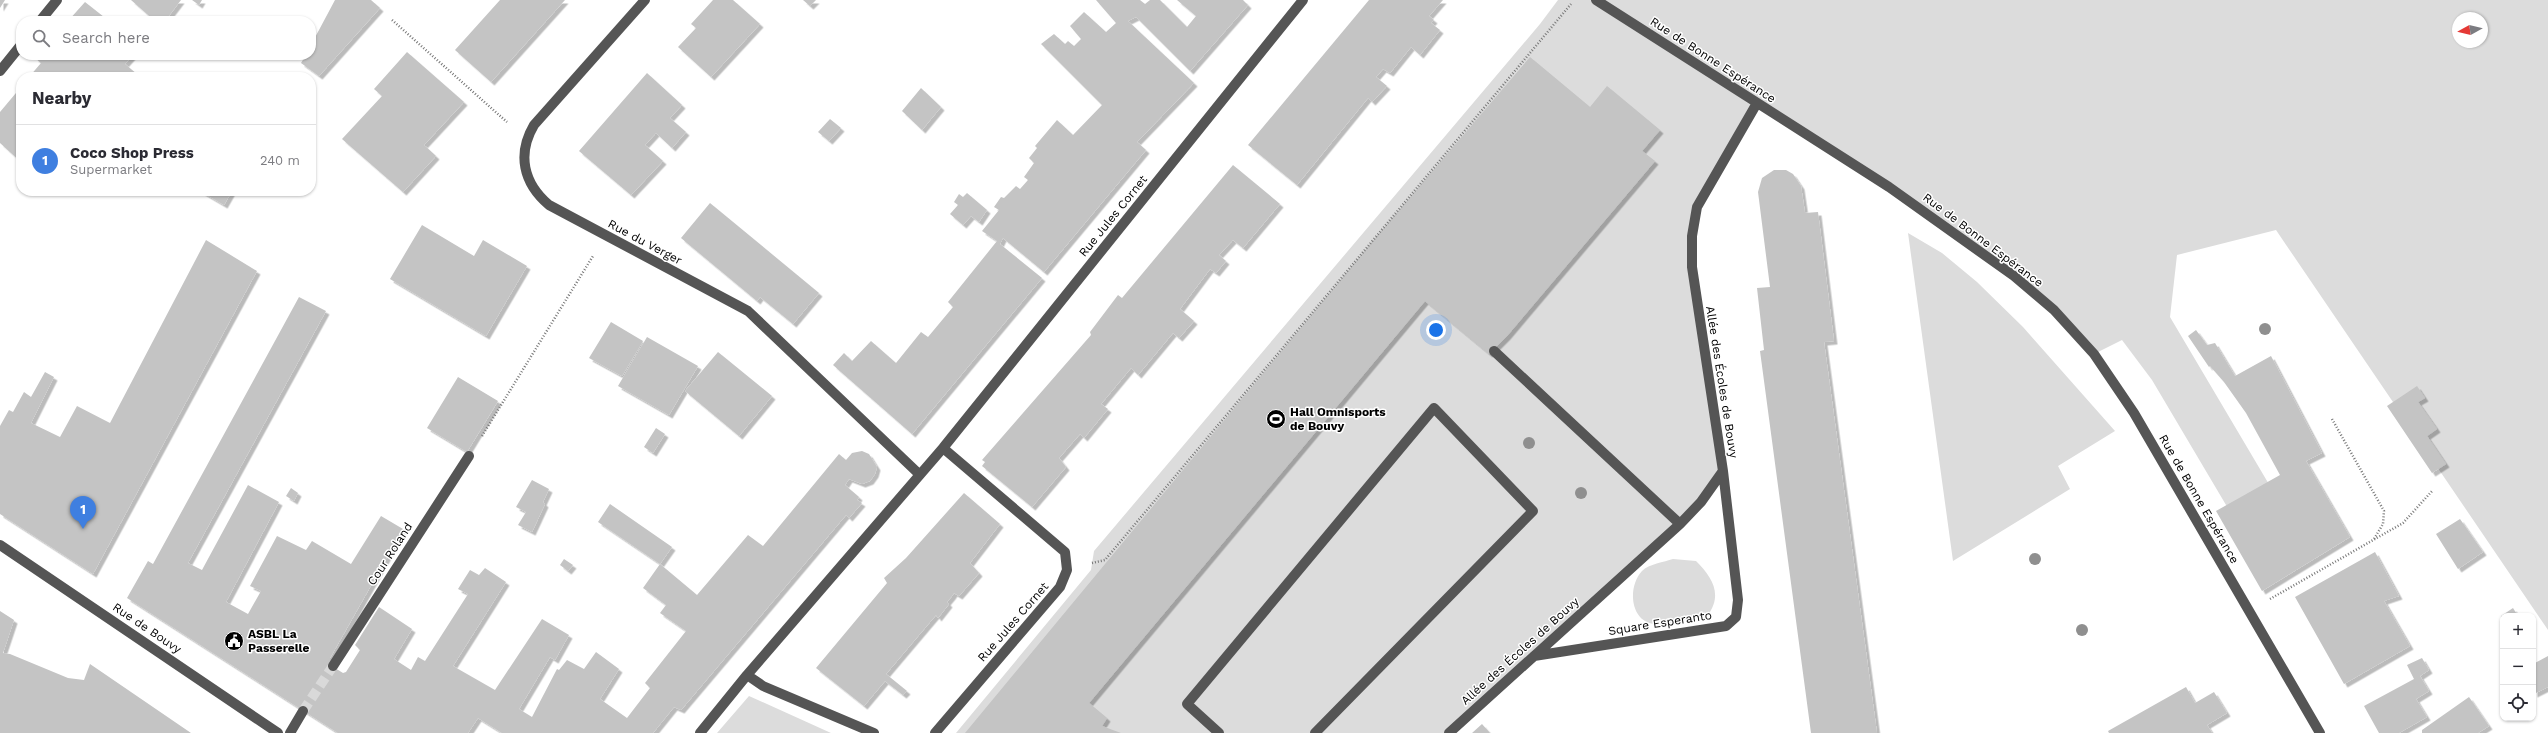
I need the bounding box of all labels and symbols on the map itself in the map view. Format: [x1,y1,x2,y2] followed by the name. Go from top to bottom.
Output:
[2452,12,2488,48] north arrow
[1648,14,1778,106] street label: Rue de Bonne Espérance
[1076,173,1150,259] street label: Rue Jules Cornet
[1920,190,2046,290] street label: Rue de Bonne Espérance
[606,217,684,267] street label: Rue du Verger
[1703,305,1741,460] street label: Allée des Écoles de Bouvy
[1426,320,1446,340] your location
[1290,405,1386,433] place label: Hall Omnisports de Bouvy
[1265,408,1287,430] sports icon: Hall Omnisports de Bouvy
[2156,432,2242,566] street label: Rue de Bonne Espérance
[70,496,96,529] pin: 1
[365,520,415,588] street label: Cour Roland
[975,579,1051,665] street label: Rue Jules Cornet
[1458,594,1582,708] street label: Allée des Écoles de Bouvy
[110,600,185,657] street label: Rue de Bouvy
[1607,608,1713,638] street label: Square Esperanto
[248,627,310,655] place label: ASBL La Passerelle
[223,630,245,652] public building icon: ASBL La Passerelle

